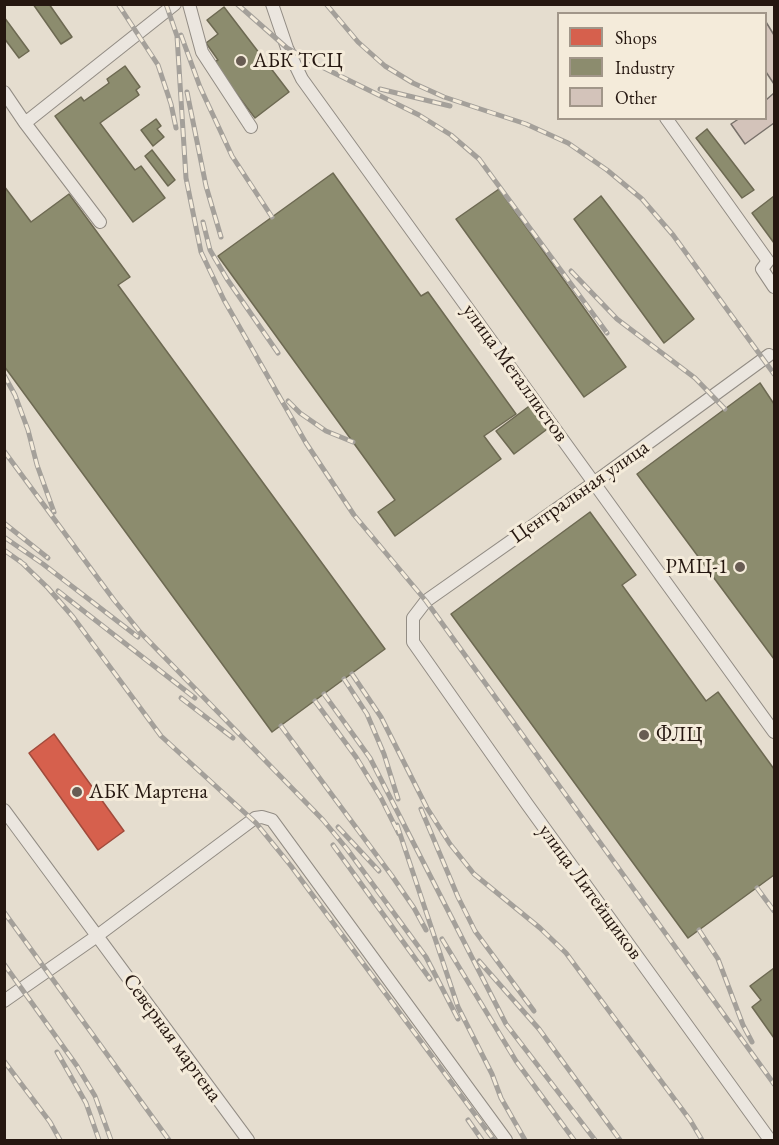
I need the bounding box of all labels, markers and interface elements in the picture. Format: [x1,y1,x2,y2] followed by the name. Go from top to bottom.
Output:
[557,12,767,120] legend
[615,26,657,49] text: Shops
[253,48,343,74] place label: АБК ТСЦ
[234,54,248,68] marker: АБК ТСЦ
[615,56,675,79] text: Industry
[615,86,657,109] text: Other
[456,299,574,447] street label: улица Металлистов
[506,435,654,549] street label: Центральная улица
[665,554,728,580] place label: РМЦ-1
[733,560,747,574] marker: РМЦ-1
[656,722,703,748] place label: ФЛЦ
[637,728,651,742] marker: ФЛЦ
[89,779,208,805] place label: АБК Мартена
[70,785,84,799] marker: АБК Мартена
[532,819,648,965] street label: улица Литейщиков
[117,969,227,1107] street label: Северная мартена

